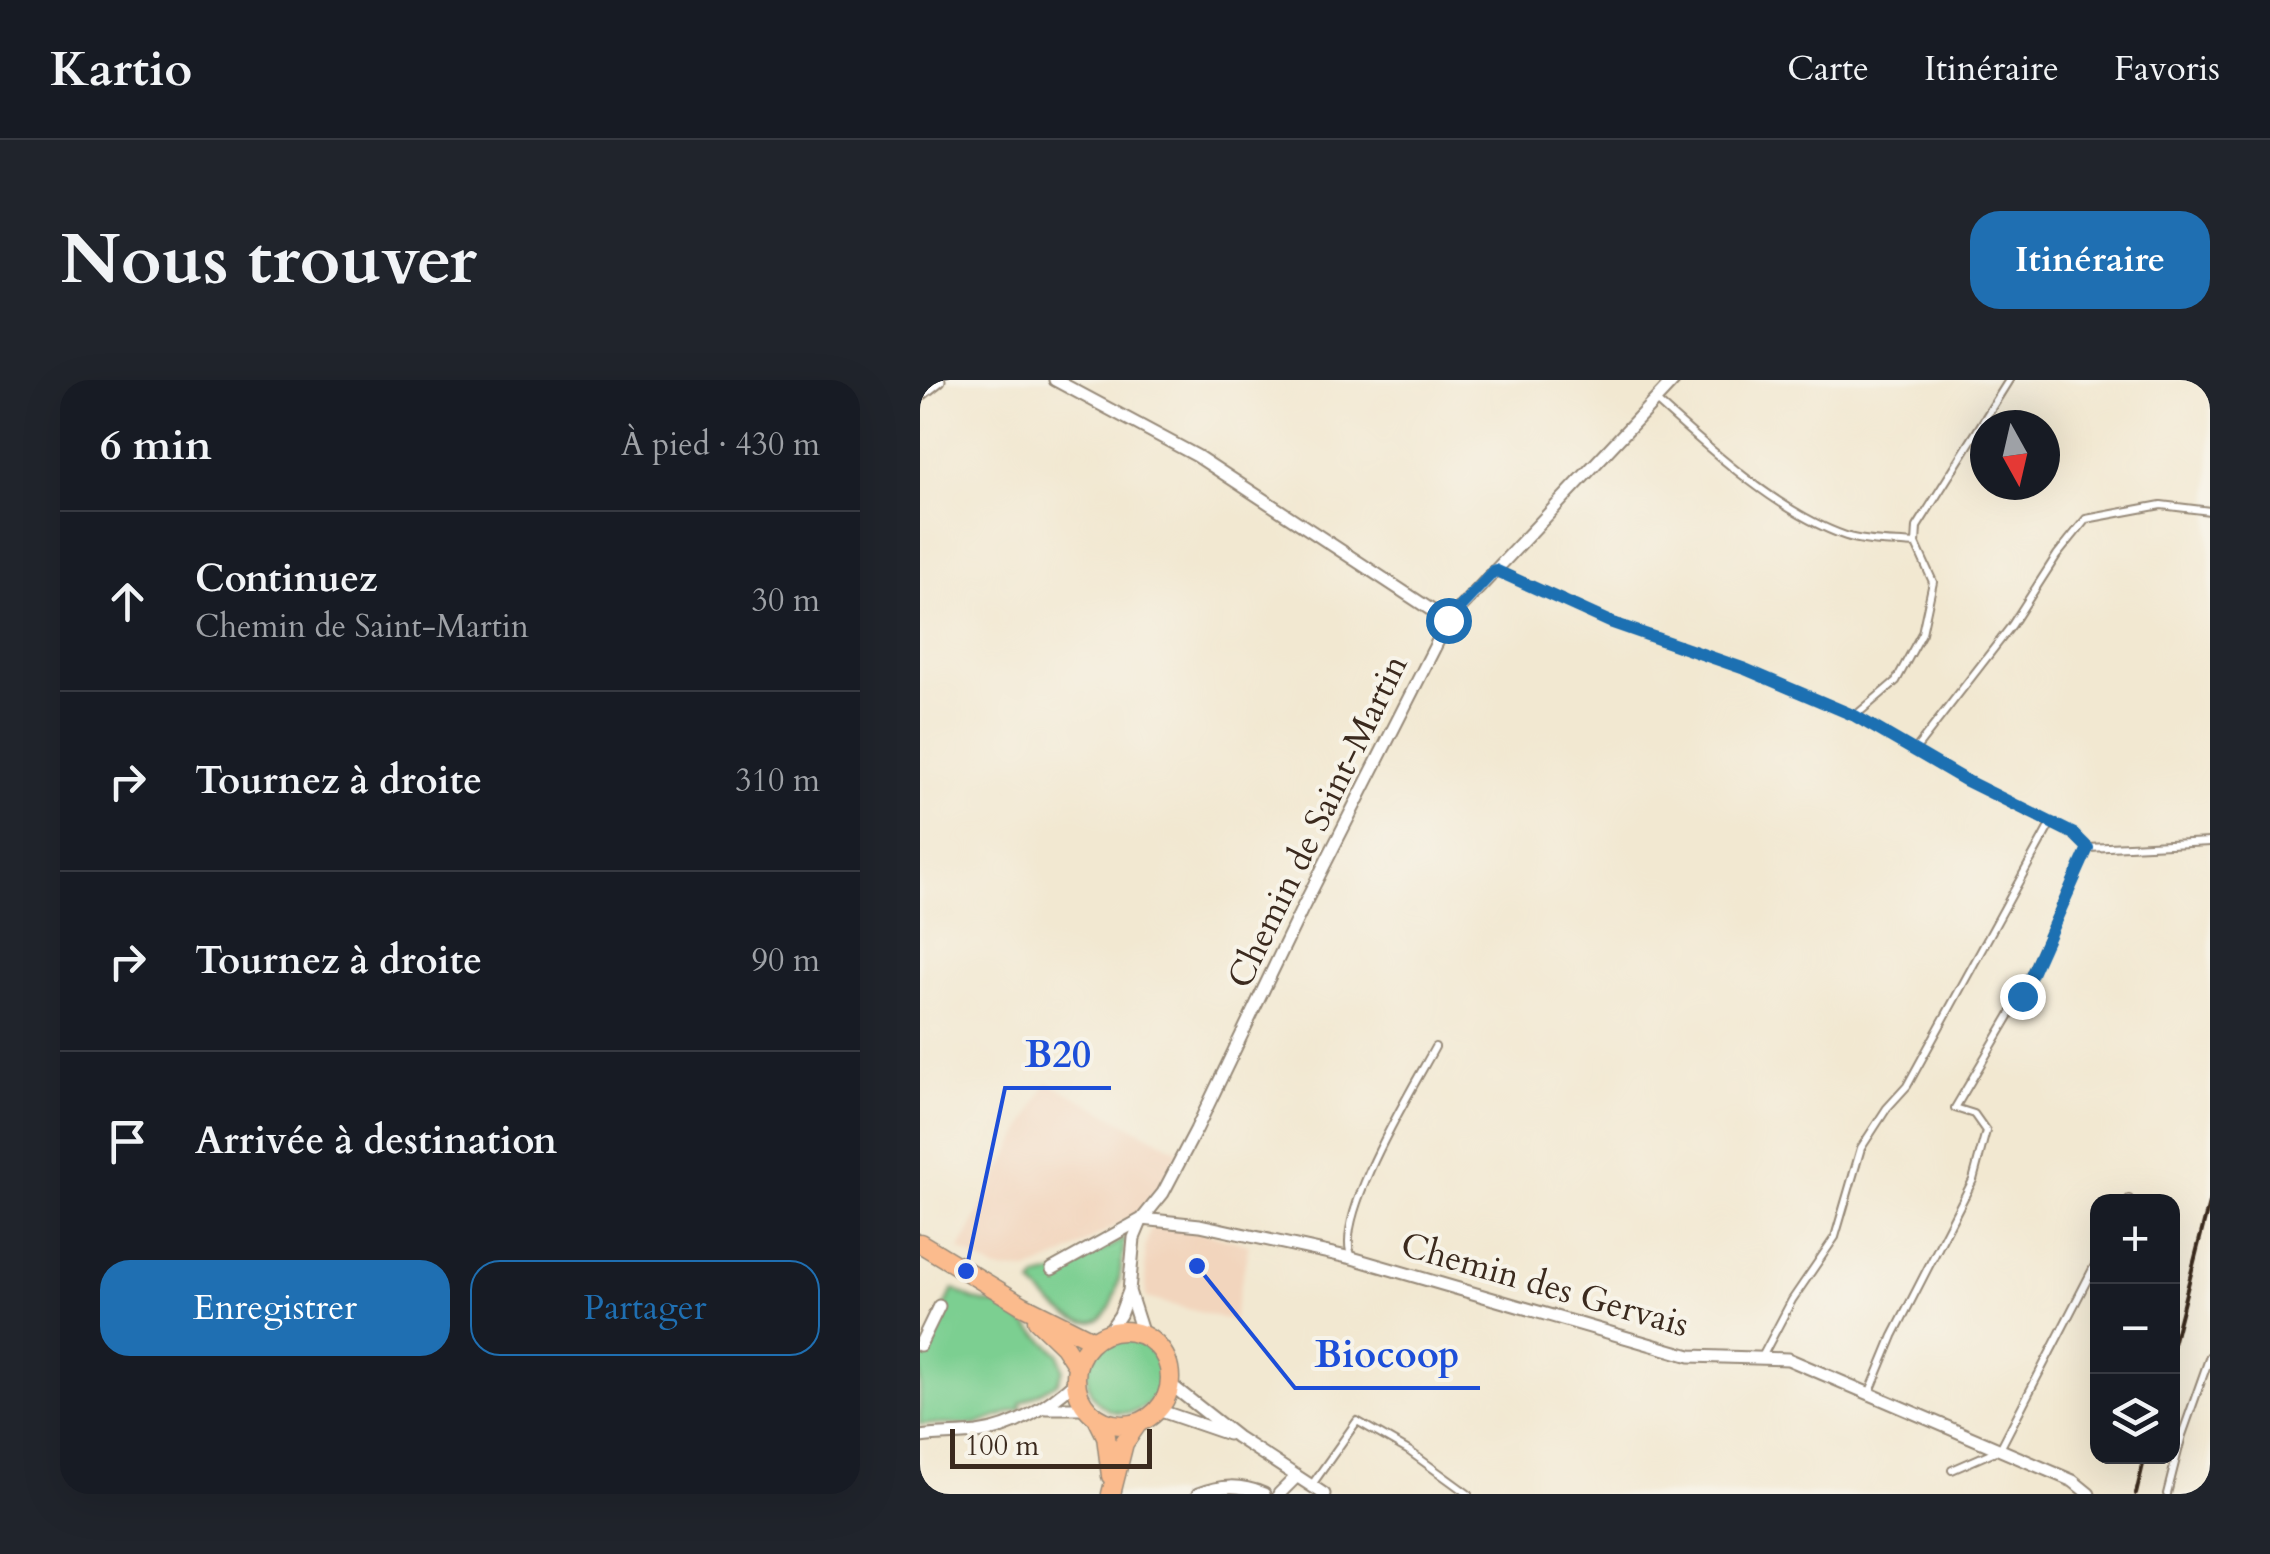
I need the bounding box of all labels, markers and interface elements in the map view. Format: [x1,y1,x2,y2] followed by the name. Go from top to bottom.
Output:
[50,37,192,102] text: Kartio
[1787,45,1869,93] text: Carte
[1924,45,2059,93] text: Itinéraire
[2114,45,2220,93] text: Favoris
[1970,211,2210,309] button: Itinéraire
[60,213,477,307] text: Nous trouver
[1970,410,2060,500] north arrow
[100,417,212,474] text: 6 min
[621,423,820,467] text: À pied · 430 m
[195,553,378,605] text: Continuez
[100,574,155,629] icon: ahead
[752,579,820,623] text: 30 m
[1426,598,1472,644] route start
[195,605,529,649] text: Chemin de Saint-Martin
[1216,647,1420,996] street label: Chemin de Saint-Martin
[100,754,155,809] icon: right
[195,755,482,807] text: Tournez à droite
[735,759,820,803] text: 310 m
[100,934,155,989] icon: right
[195,935,482,987] text: Tournez à droite
[752,939,820,983] text: 90 m
[2000,974,2046,1020] route end
[1005,1020,1111,1088] callout: B20
[1025,1029,1091,1081] text: B20
[100,1114,155,1169] icon: arrive
[195,1115,557,1167] text: Arrivée à destination
[2090,1194,2180,1464] map controls
[2090,1194,2180,1284] button: +
[1395,1221,1694,1349] street label: Chemin des Gervais
[100,1260,450,1356] button: Enregistrer
[470,1260,820,1356] button: Partager
[2090,1284,2180,1374] button: −
[1295,1320,1480,1388] callout: Biocoop
[1314,1329,1460,1381] text: Biocoop
[2090,1374,2180,1464] button: layers
[950,1424,1152,1468] scale bar
[965,1427,1039,1465] text: 100 m

